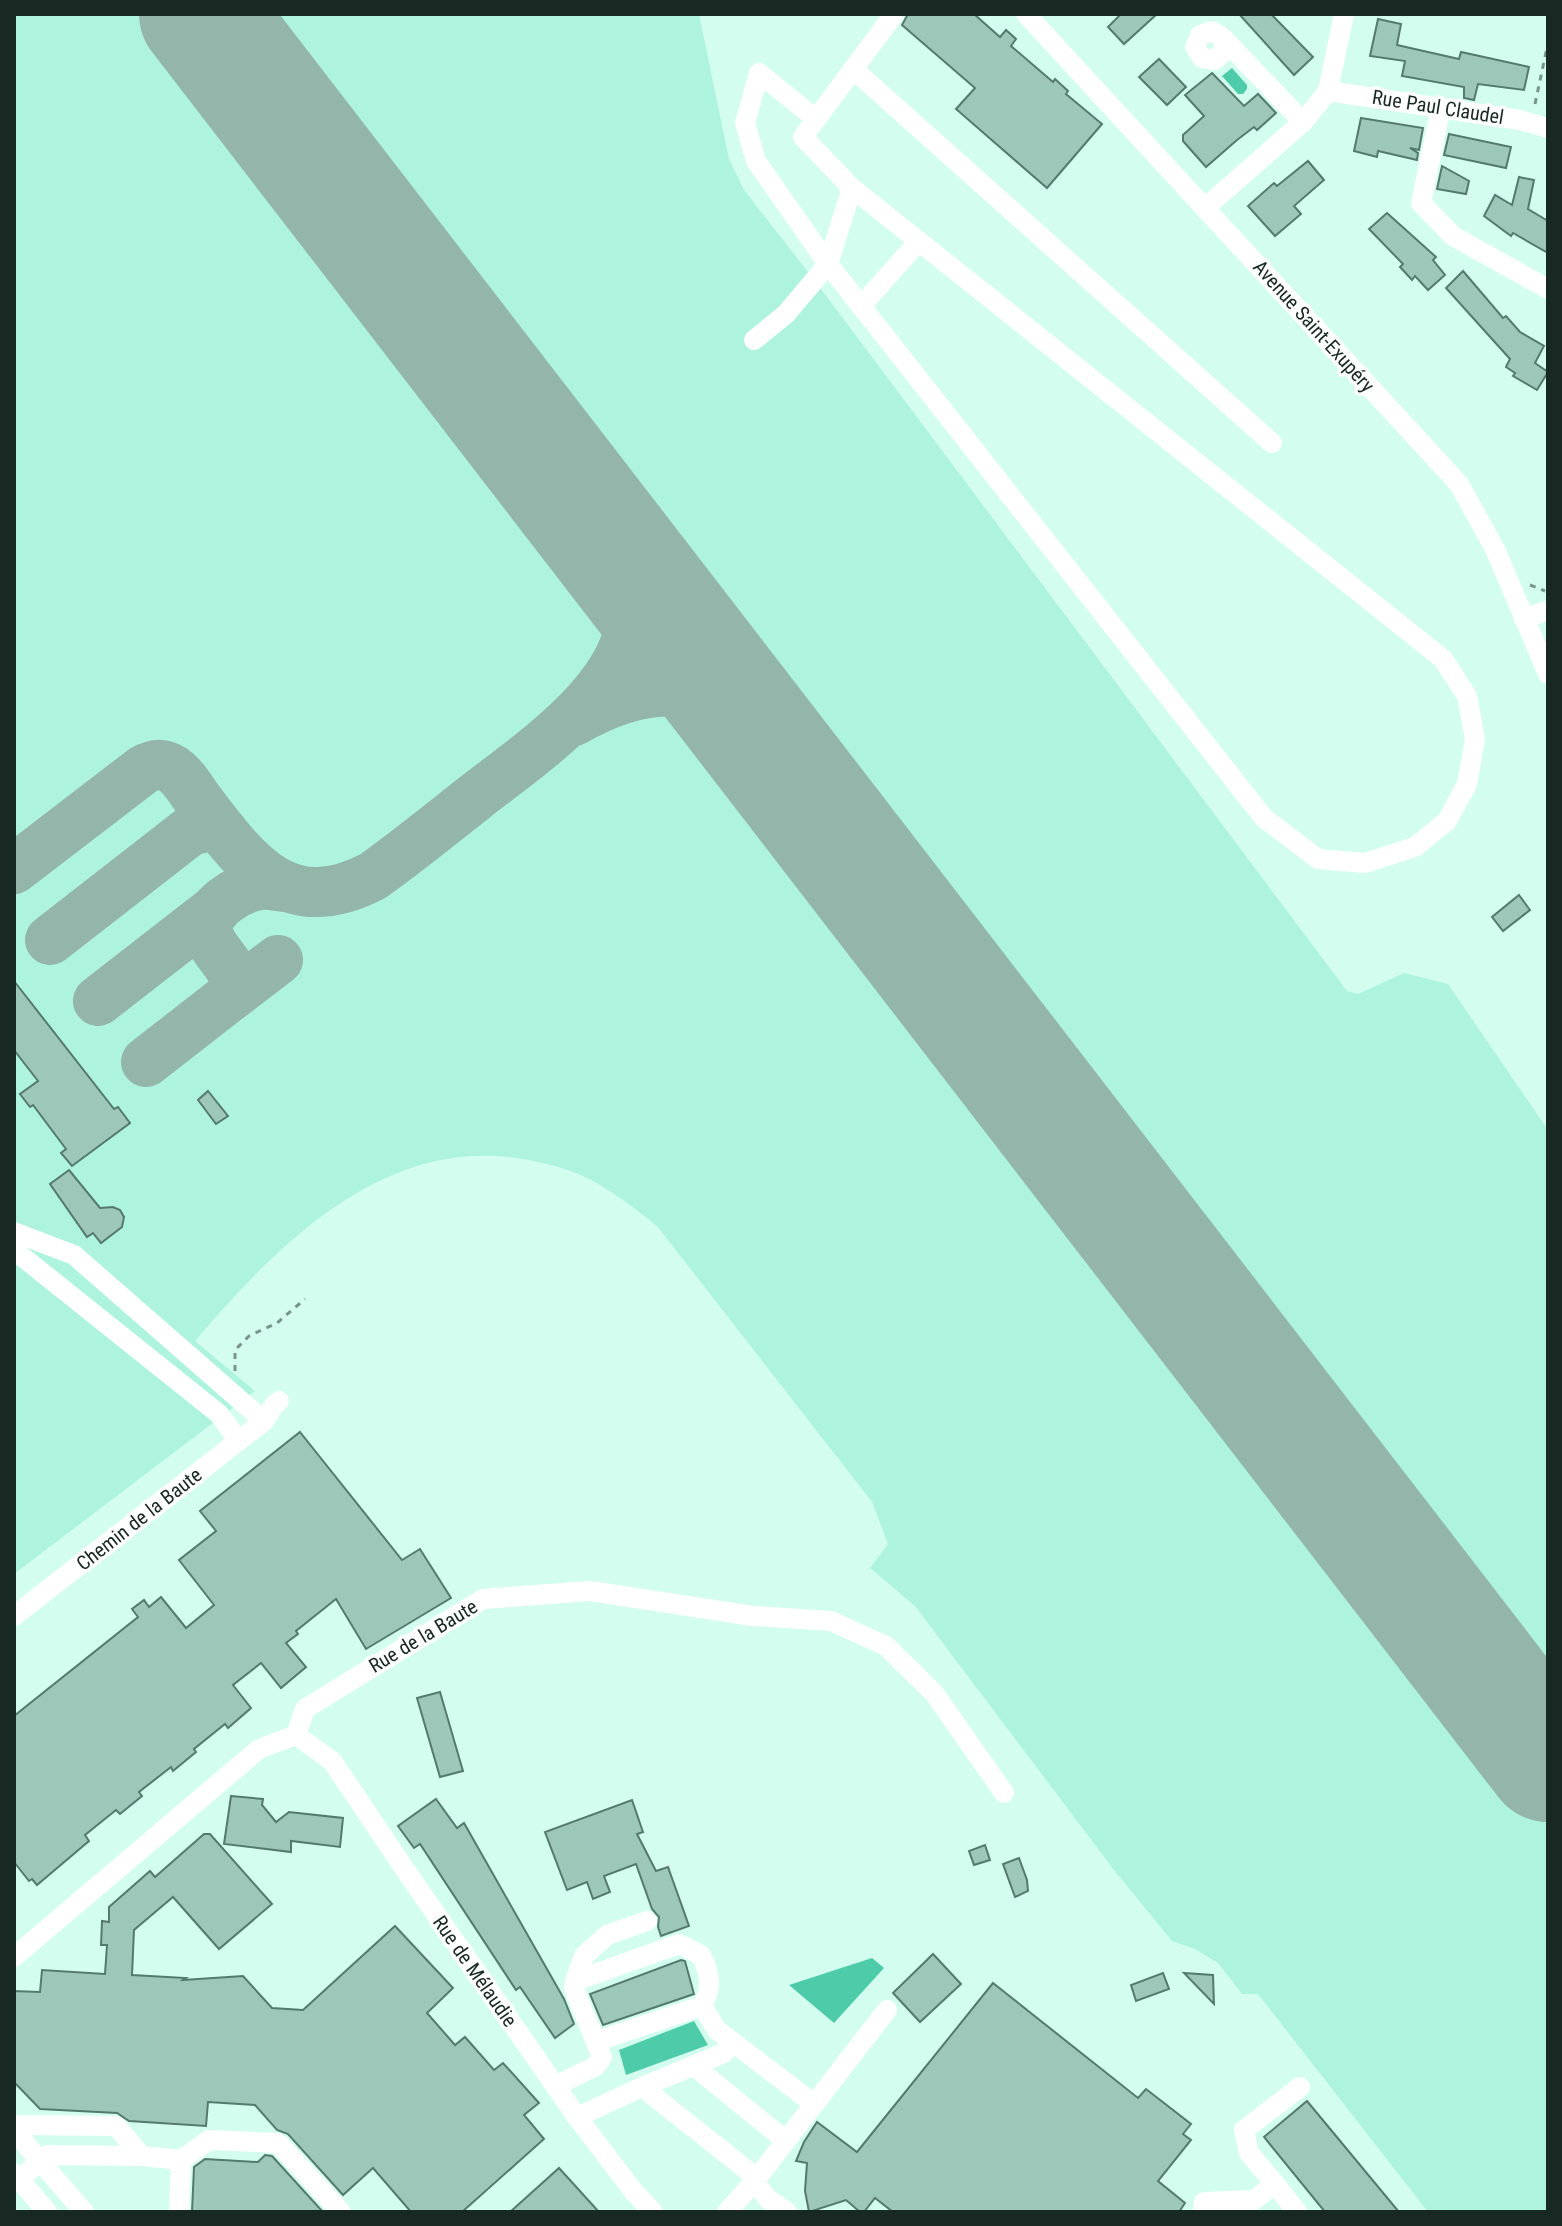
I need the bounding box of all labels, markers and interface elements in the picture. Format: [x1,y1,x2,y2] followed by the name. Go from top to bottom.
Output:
[1371,85,1505,129] street label: Rue Paul Claudel
[1248,255,1380,397] street label: Avenue Saint-Exupéry
[72,1463,206,1575] street label: Chemin de la Baute
[364,1594,482,1678] street label: Rue de la Baute
[428,1911,522,2031] street label: Rue de Mélaudie

